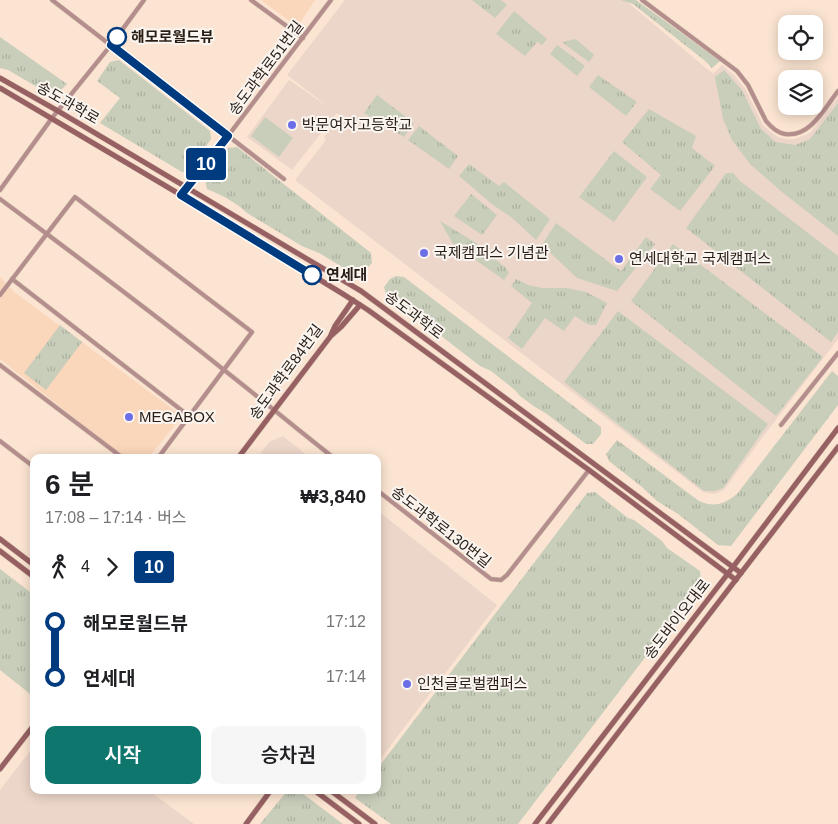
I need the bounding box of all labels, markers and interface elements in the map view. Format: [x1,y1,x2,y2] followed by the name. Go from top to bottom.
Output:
[778,15,823,115] map controls
[778,15,823,60] button: locate
[225,17,306,118] street label: 송도과학로51번길
[107,27,127,47] marker: 해모로월드뷰
[131,28,214,45] place label: 해모로월드뷰
[778,70,823,115] button: layers
[34,78,102,127] street label: 송도과학로
[302,116,412,133] place label: 박문여자고등학교
[286,119,298,131] marker: 박문여자고등학교
[184,148,228,180] line badge: 10
[196,154,216,174] text: 10
[434,244,549,261] place label: 국제캠퍼스 기념관
[418,247,430,259] marker: 국제캠퍼스 기념관
[629,250,771,267] place label: 연세대학교 국제캠퍼스
[613,253,625,265] marker: 연세대학교 국제캠퍼스
[302,265,322,285] marker: 연세대
[326,266,367,283] place label: 연세대
[382,287,447,342] street label: 송도과학로
[245,321,326,423] street label: 송도과학로84번길
[139,408,215,425] place label: MEGABOX
[123,411,135,423] marker: MEGABOX
[45,469,94,500] text: 6 분
[388,482,494,571] street label: 송도과학로130번길
[301,486,366,507] text: ₩3,840
[45,509,187,526] text: 17:08 – 17:14 · 버스
[45,553,73,581] icon: walk
[98,553,126,581] icon: forward
[144,557,164,577] text: 10
[81,558,90,575] text: 4
[640,575,713,662] street label: 송도바이오대로
[83,613,188,634] text: 해모로월드뷰
[326,613,366,630] text: 17:12
[83,668,135,689] text: 연세대
[326,668,366,685] text: 17:14
[417,675,528,692] place label: 인천글로벌캠퍼스
[401,678,413,690] marker: 인천글로벌캠퍼스
[45,726,201,784] button: 시작
[211,726,366,784] button: 승차권

